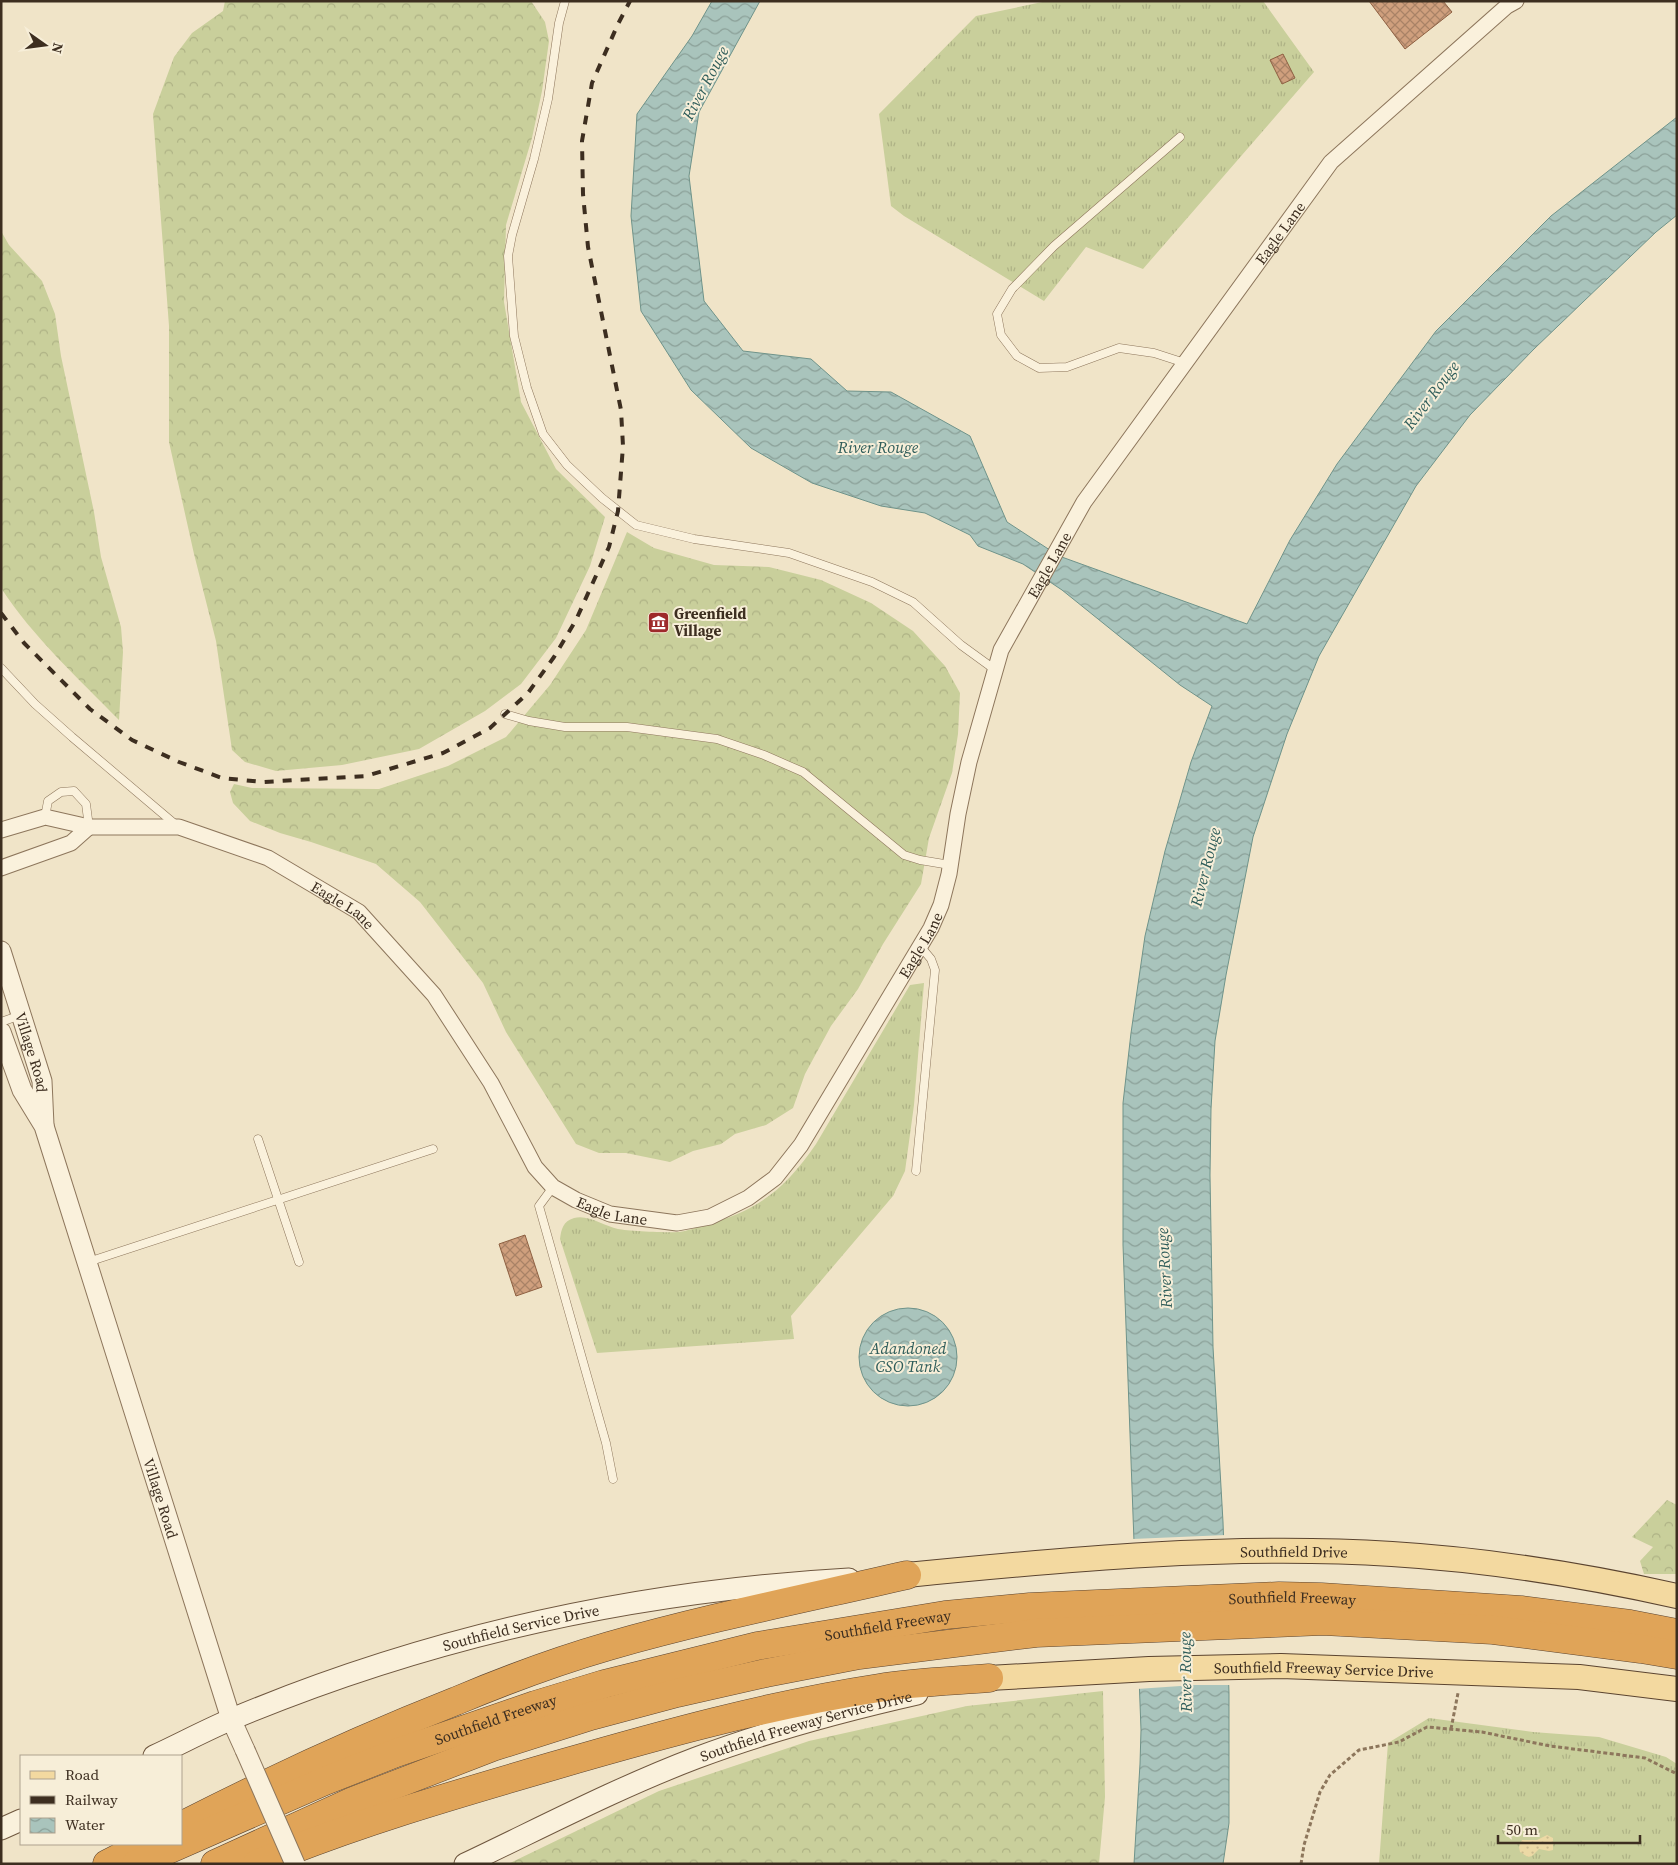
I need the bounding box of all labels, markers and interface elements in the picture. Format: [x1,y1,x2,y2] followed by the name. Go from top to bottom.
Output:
[20,20,70,70] north arrow
[47,41,69,56] text: N
[676,42,734,125] water label: River Rouge
[1250,197,1310,268] street label: Eagle Lane
[1397,356,1464,435] water label: River Rouge
[837,436,919,458] water label: River Rouge
[1022,527,1076,602] street label: Eagle Lane
[674,603,747,641] place label: Greenfield Village
[646,610,670,634] museum icon: Greenfield Village
[1184,825,1226,910] water label: River Rouge
[308,876,380,934] street label: Eagle Lane
[893,908,947,982] street label: Eagle Lane
[10,1009,53,1093] street label: Village Road
[573,1191,649,1229] street label: Eagle Lane
[1151,1227,1177,1310] water label: River Rouge
[869,1337,947,1377] water label: Adandoned CSO Tank
[139,1455,184,1541] street label: Village Road
[1240,1540,1349,1562] street label: Southfield Drive
[1228,1585,1357,1610] street label: Southfield Freeway
[440,1599,601,1656] street label: Southfield Service Drive
[823,1604,952,1645] street label: Southfield Freeway
[1173,1631,1197,1713] water label: River Rouge
[1214,1655,1434,1682] street label: Southfield Freeway Service Drive
[697,1685,914,1766] street label: Southfield Freeway Service Drive
[432,1688,559,1749] street label: Southfield Freeway
[20,1755,182,1845] legend
[65,1764,99,1785] text: Road
[65,1789,118,1810] text: Railway
[1498,1812,1640,1844] scale bar
[65,1814,106,1835] text: Water
[1506,1819,1538,1840] text: 50 m

